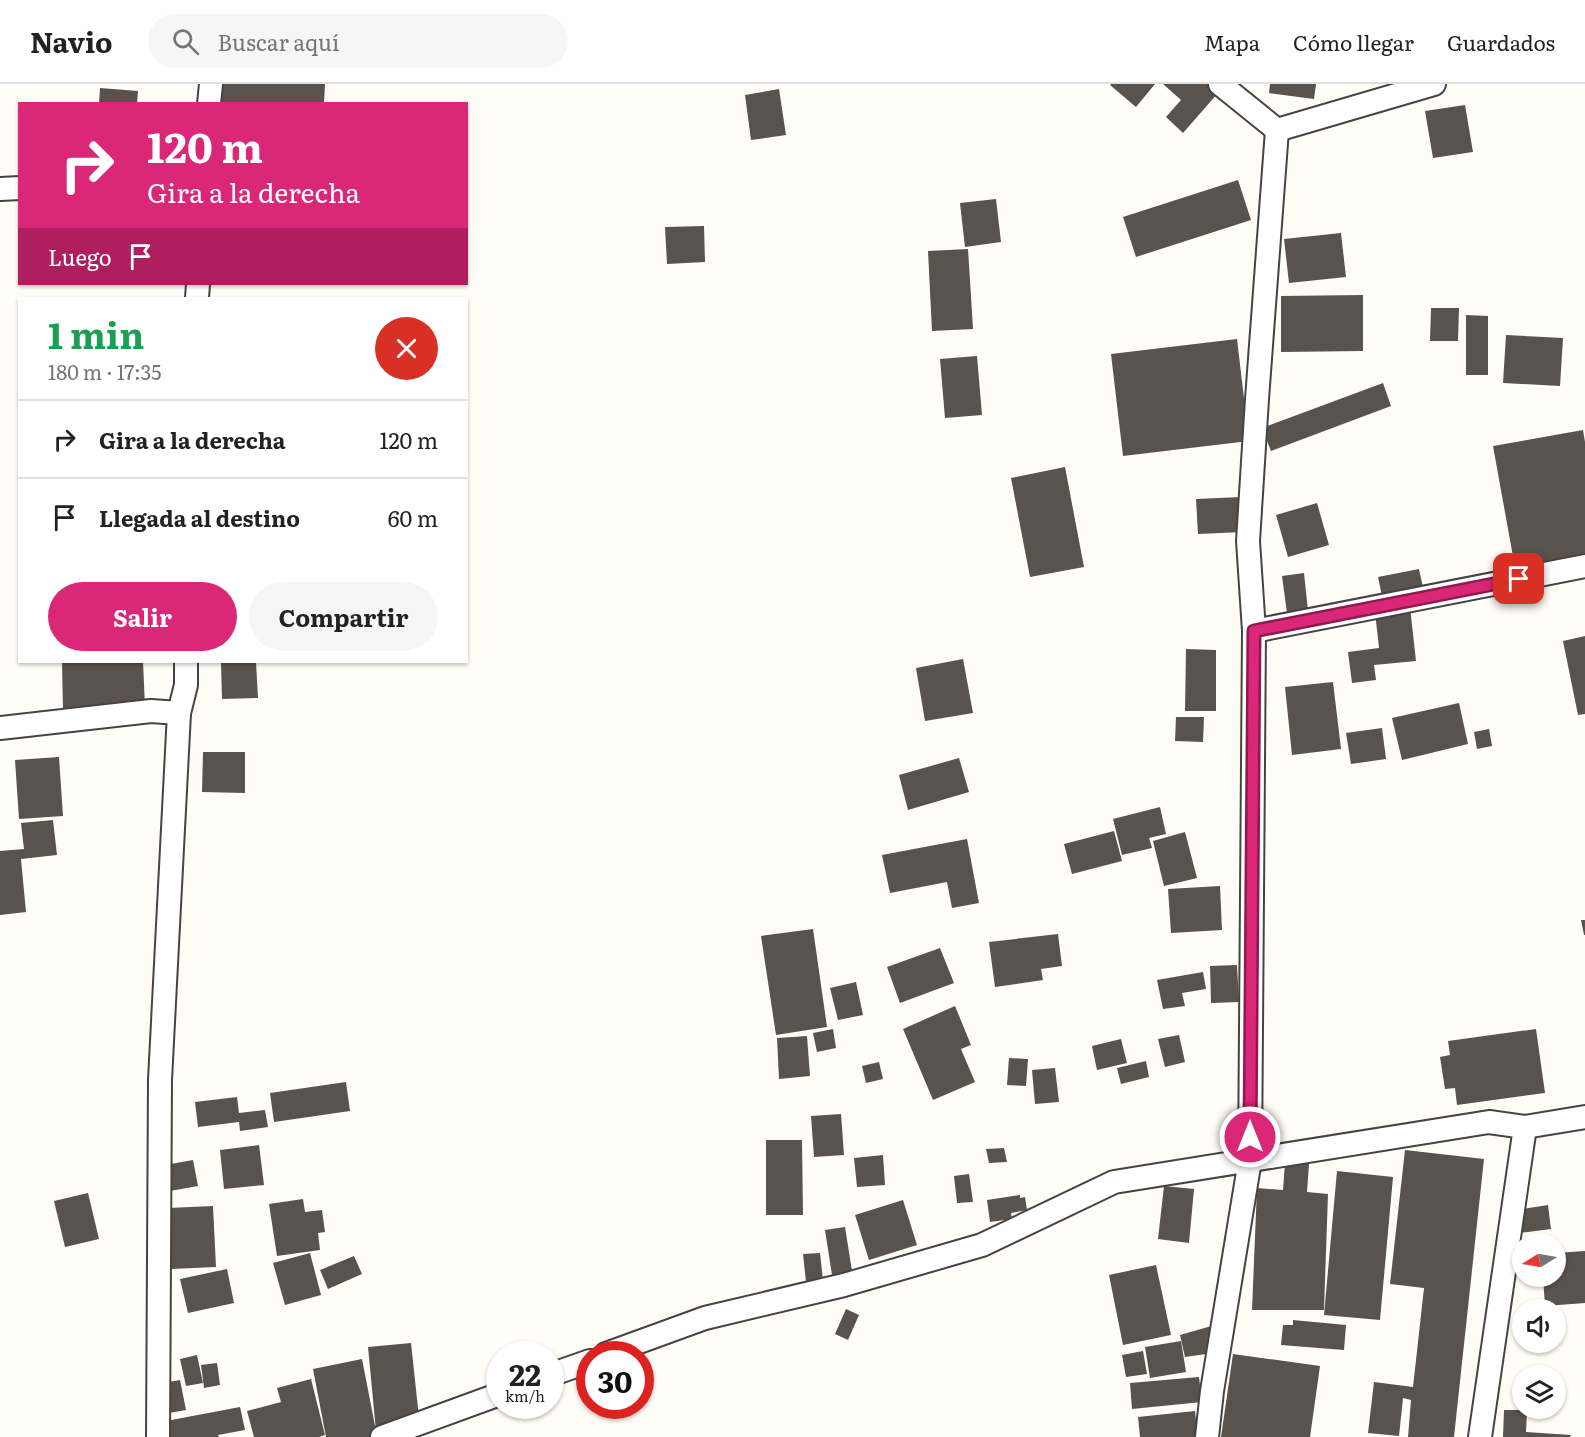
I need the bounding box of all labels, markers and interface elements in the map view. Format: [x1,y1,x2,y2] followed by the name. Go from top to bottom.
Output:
[148,14,568,68] search box
[30,20,112,62] text: Navio
[169,25,202,58] icon: search
[217,25,339,58] text: Buscar aquí
[1204,26,1260,57] text: Mapa
[1293,26,1414,57] text: Cómo llegar
[1447,26,1555,57] text: Guardados
[147,114,263,176] text: 120 m
[48,126,126,204] icon: right
[147,171,360,211] text: Gira a la derecha
[48,240,112,273] text: Luego
[124,240,157,273] icon: arrive
[48,307,144,360] text: 1 min
[375,317,438,380] button: close
[48,356,161,386] text: 180 m · 17:35
[48,423,81,456] icon: right
[99,423,286,456] text: Gira a la derecha
[379,423,438,456] text: 120 m
[48,501,81,534] icon: arrive
[99,501,300,534] text: Llegada al destino
[388,501,438,534] text: 60 m
[1493,553,1544,604] pin
[1502,562,1535,595] icon: arrive
[48,582,237,651] button: Salir
[249,582,438,651] button: Compartir
[1218,1105,1282,1169] position arrow
[1512,1233,1566,1287] north arrow
[1512,1233,1566,1419] map controls
[1512,1299,1566,1353] button: sound
[576,1341,654,1419] speed limit sign: 30
[509,1351,541,1395] text: 22
[1512,1365,1566,1419] button: layers
[505,1384,545,1407] text: km/h

